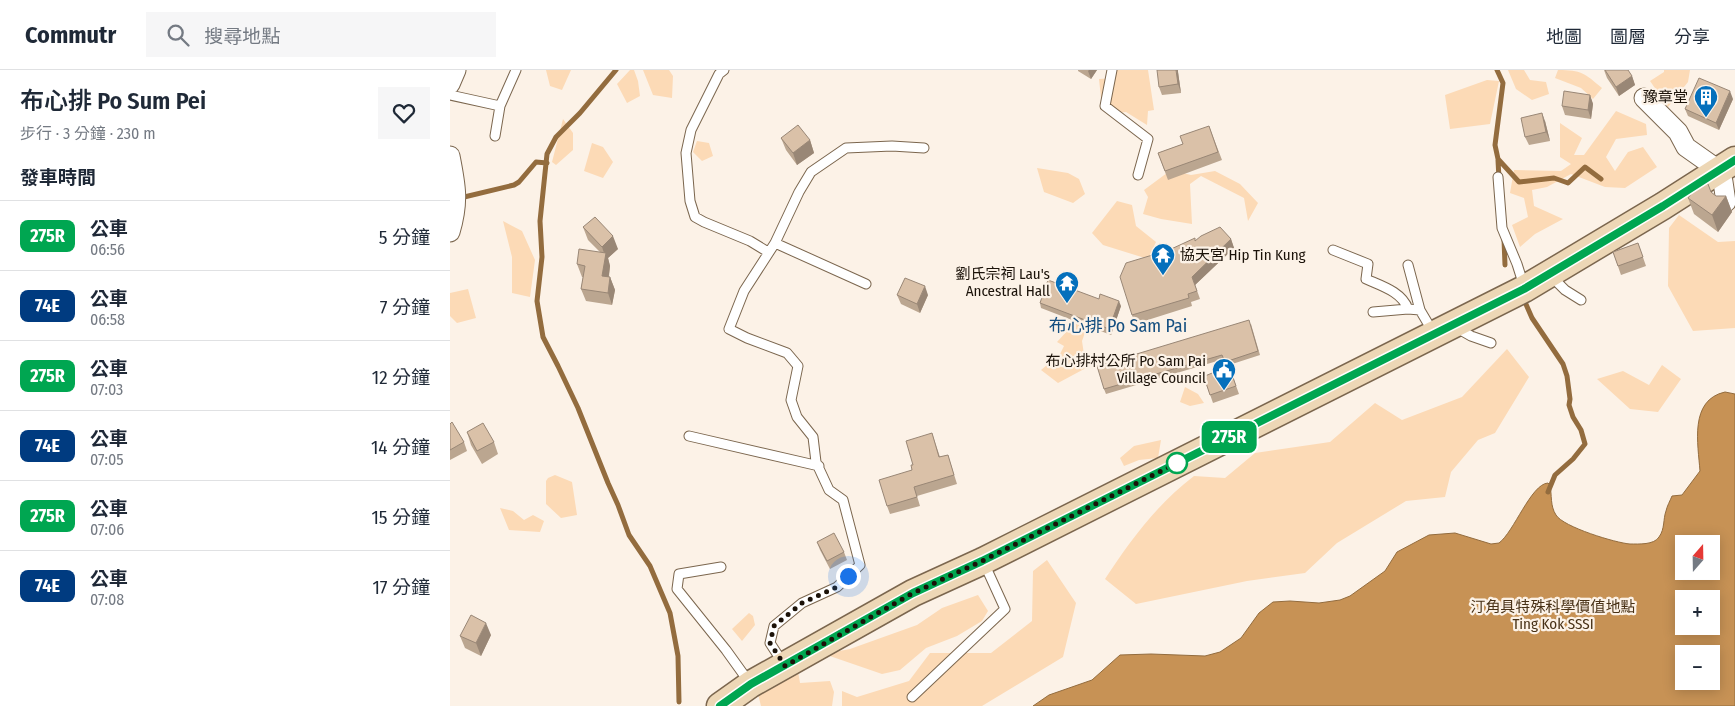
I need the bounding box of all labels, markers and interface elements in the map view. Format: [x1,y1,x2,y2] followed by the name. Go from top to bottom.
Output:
[146,12,496,57] search box
[25,21,116,49] text: Commutr
[164,21,192,49] icon: search
[204,25,280,48] text: 搜尋地點
[1546,26,1582,48] text: 地圖
[1610,26,1646,48] text: 圖層
[1674,26,1710,48] text: 分享
[1693,84,1719,118] building icon: 豫章堂
[20,87,206,115] text: 布心排 Po Sum Pei
[378,87,430,139] button: heart
[1643,88,1688,106] place label: 豫章堂
[20,124,155,143] text: 步行 · 3 分鐘 · 230 m
[20,166,96,189] text: 發車時間
[90,217,128,240] text: 公車
[30,225,65,247] text: 275R
[379,226,430,249] text: 5 分鐘
[90,240,125,259] text: 06:56
[1150,242,1176,276] temple icon: 協天宮 Hip Tin Kung
[1180,246,1306,264] place label: 協天宮 Hip Tin Kung
[955,265,1050,300] place label: 劉氏宗祠 Lau's Ancestral Hall
[1054,270,1080,304] temple icon: 劉氏宗祠 Lau's Ancestral Hall
[90,287,128,310] text: 公車
[35,295,60,317] text: 74E
[380,296,430,319] text: 7 分鐘
[90,310,125,329] text: 06:58
[1049,315,1187,337] district label: 布心排 Po Sam Pai
[1046,352,1206,387] place label: 布心排村公所 Po Sam Pai Village Council
[90,357,128,380] text: 公車
[1211,357,1237,391] public building icon: 布心排村公所 Po Sam Pai Village Council
[30,365,65,387] text: 275R
[372,366,430,389] text: 12 分鐘
[90,380,123,399] text: 07:03
[1194,421,1264,453] line badge: 275R
[1212,426,1246,448] text: 275R
[90,427,128,450] text: 公車
[35,435,60,457] text: 74E
[371,436,430,459] text: 14 分鐘
[90,450,124,469] text: 07:05
[1166,452,1188,474] unlabelled marker
[90,497,128,520] text: 公車
[30,505,65,527] text: 275R
[371,506,430,529] text: 15 分鐘
[90,520,124,539] text: 07:06
[1675,535,1720,580] north arrow
[1675,535,1720,690] map controls
[836,564,861,589] your location
[90,567,128,590] text: 公車
[35,575,60,597] text: 74E
[372,576,430,599] text: 17 分鐘
[90,590,124,609] text: 07:08
[1675,590,1720,635] button: +
[1470,598,1636,633] park label: 汀角具特殊科學價值地點 Ting Kok SSSI
[1675,645,1720,690] button: −

